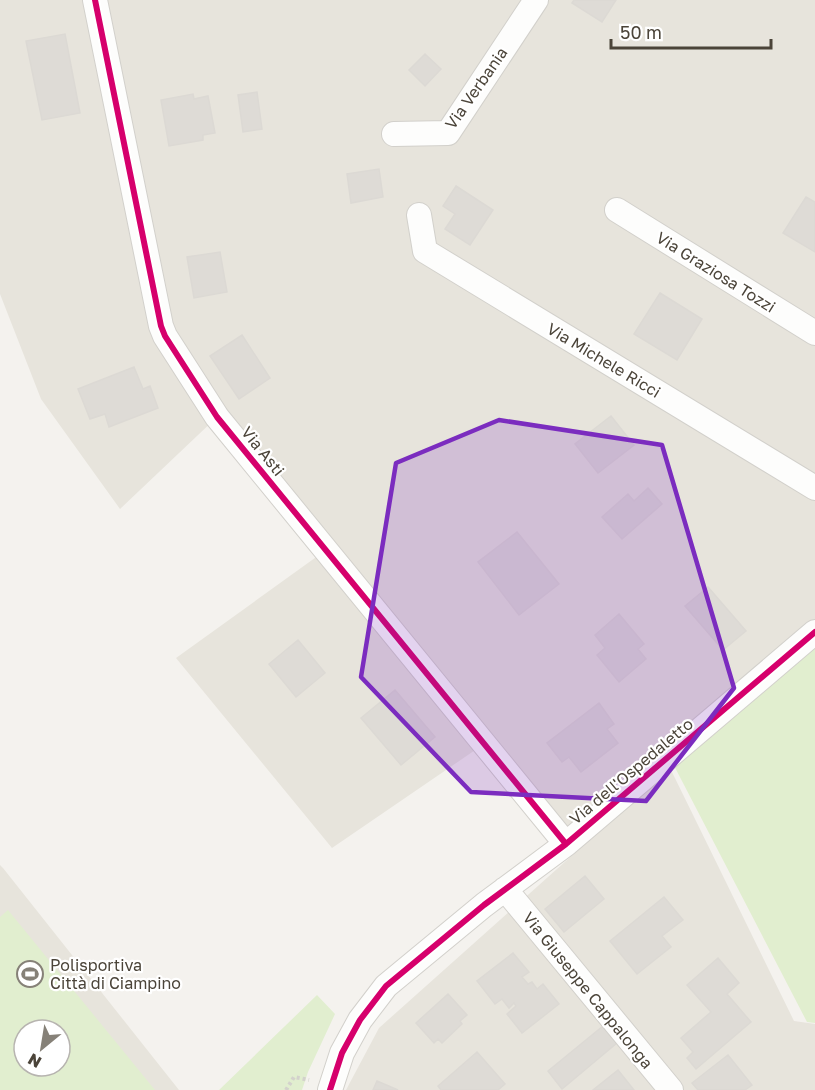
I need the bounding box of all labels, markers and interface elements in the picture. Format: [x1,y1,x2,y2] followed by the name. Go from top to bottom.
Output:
[611,12,772,50] scale bar
[620,21,662,43] text: 50 m
[440,43,512,133] street label: Via Verbania
[653,227,779,317] street label: Via Graziosa Tozzi
[544,318,664,402] street label: Via Michele Ricci
[237,422,289,480] street label: Via Asti
[565,713,697,829] street label: Via dell'Ospedaletto
[519,908,657,1072] street label: Via Giuseppe Cappalonga
[50,955,181,993] place label: Polisportiva Città di Ciampino
[15,959,45,989] sports icon: Polisportiva Città di Ciampino
[12,1018,72,1078] north arrow
[24,1049,45,1073] text: N

